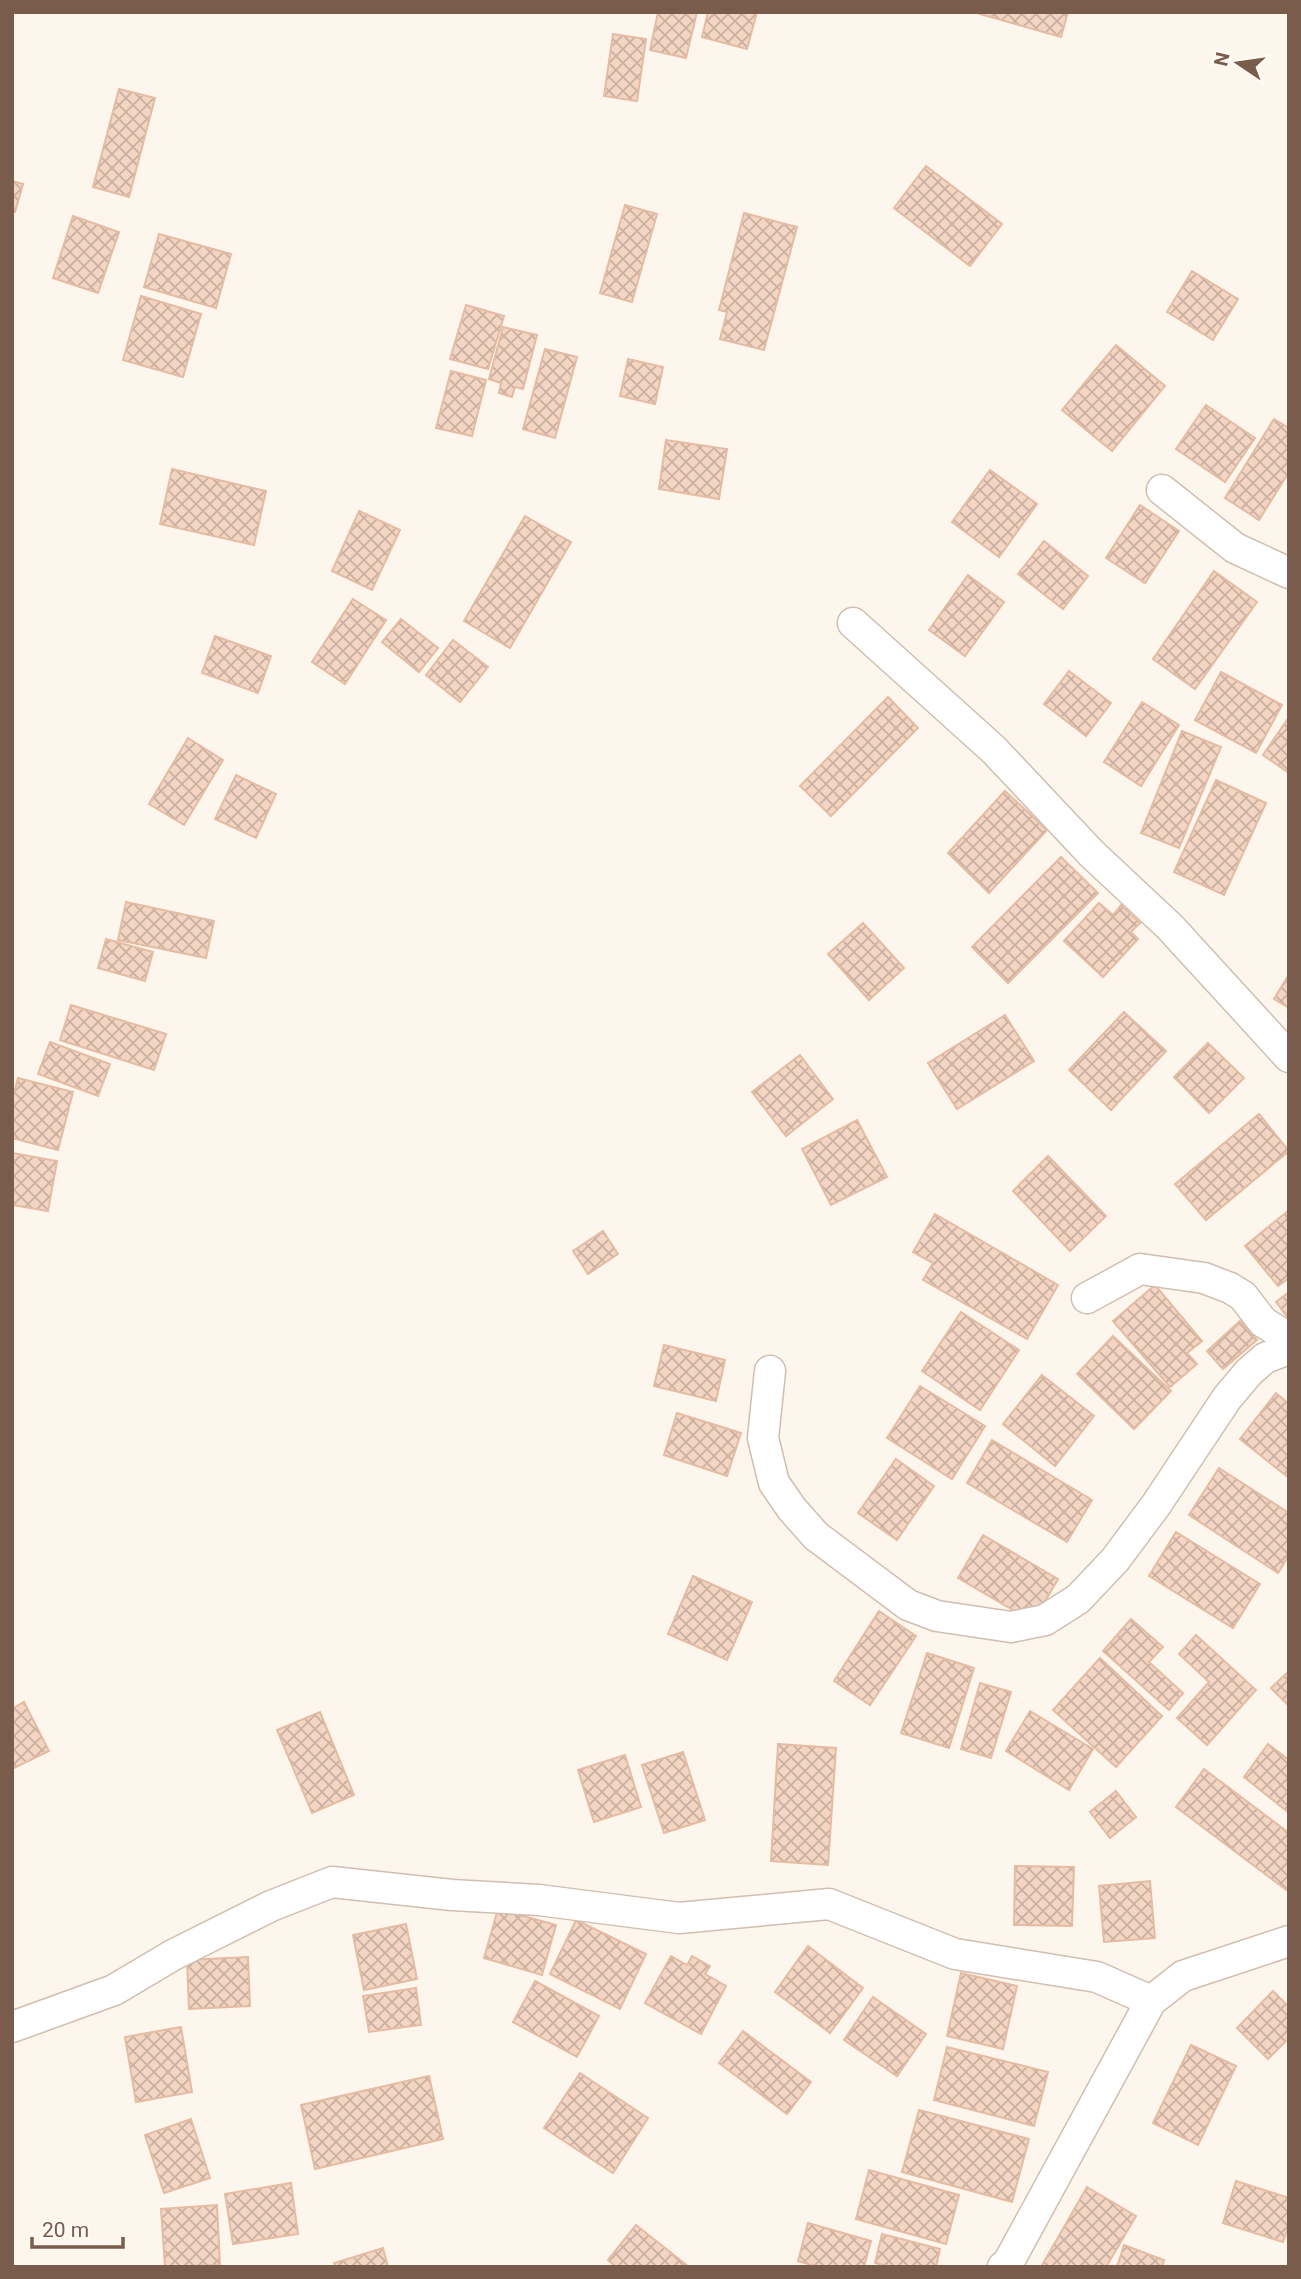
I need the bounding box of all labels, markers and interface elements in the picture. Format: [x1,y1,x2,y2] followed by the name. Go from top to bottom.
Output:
[1203,28,1273,98] north arrow
[1209,50,1235,68] text: N
[32,2206,122,2250] scale bar
[42,2218,89,2242] text: 20 m

